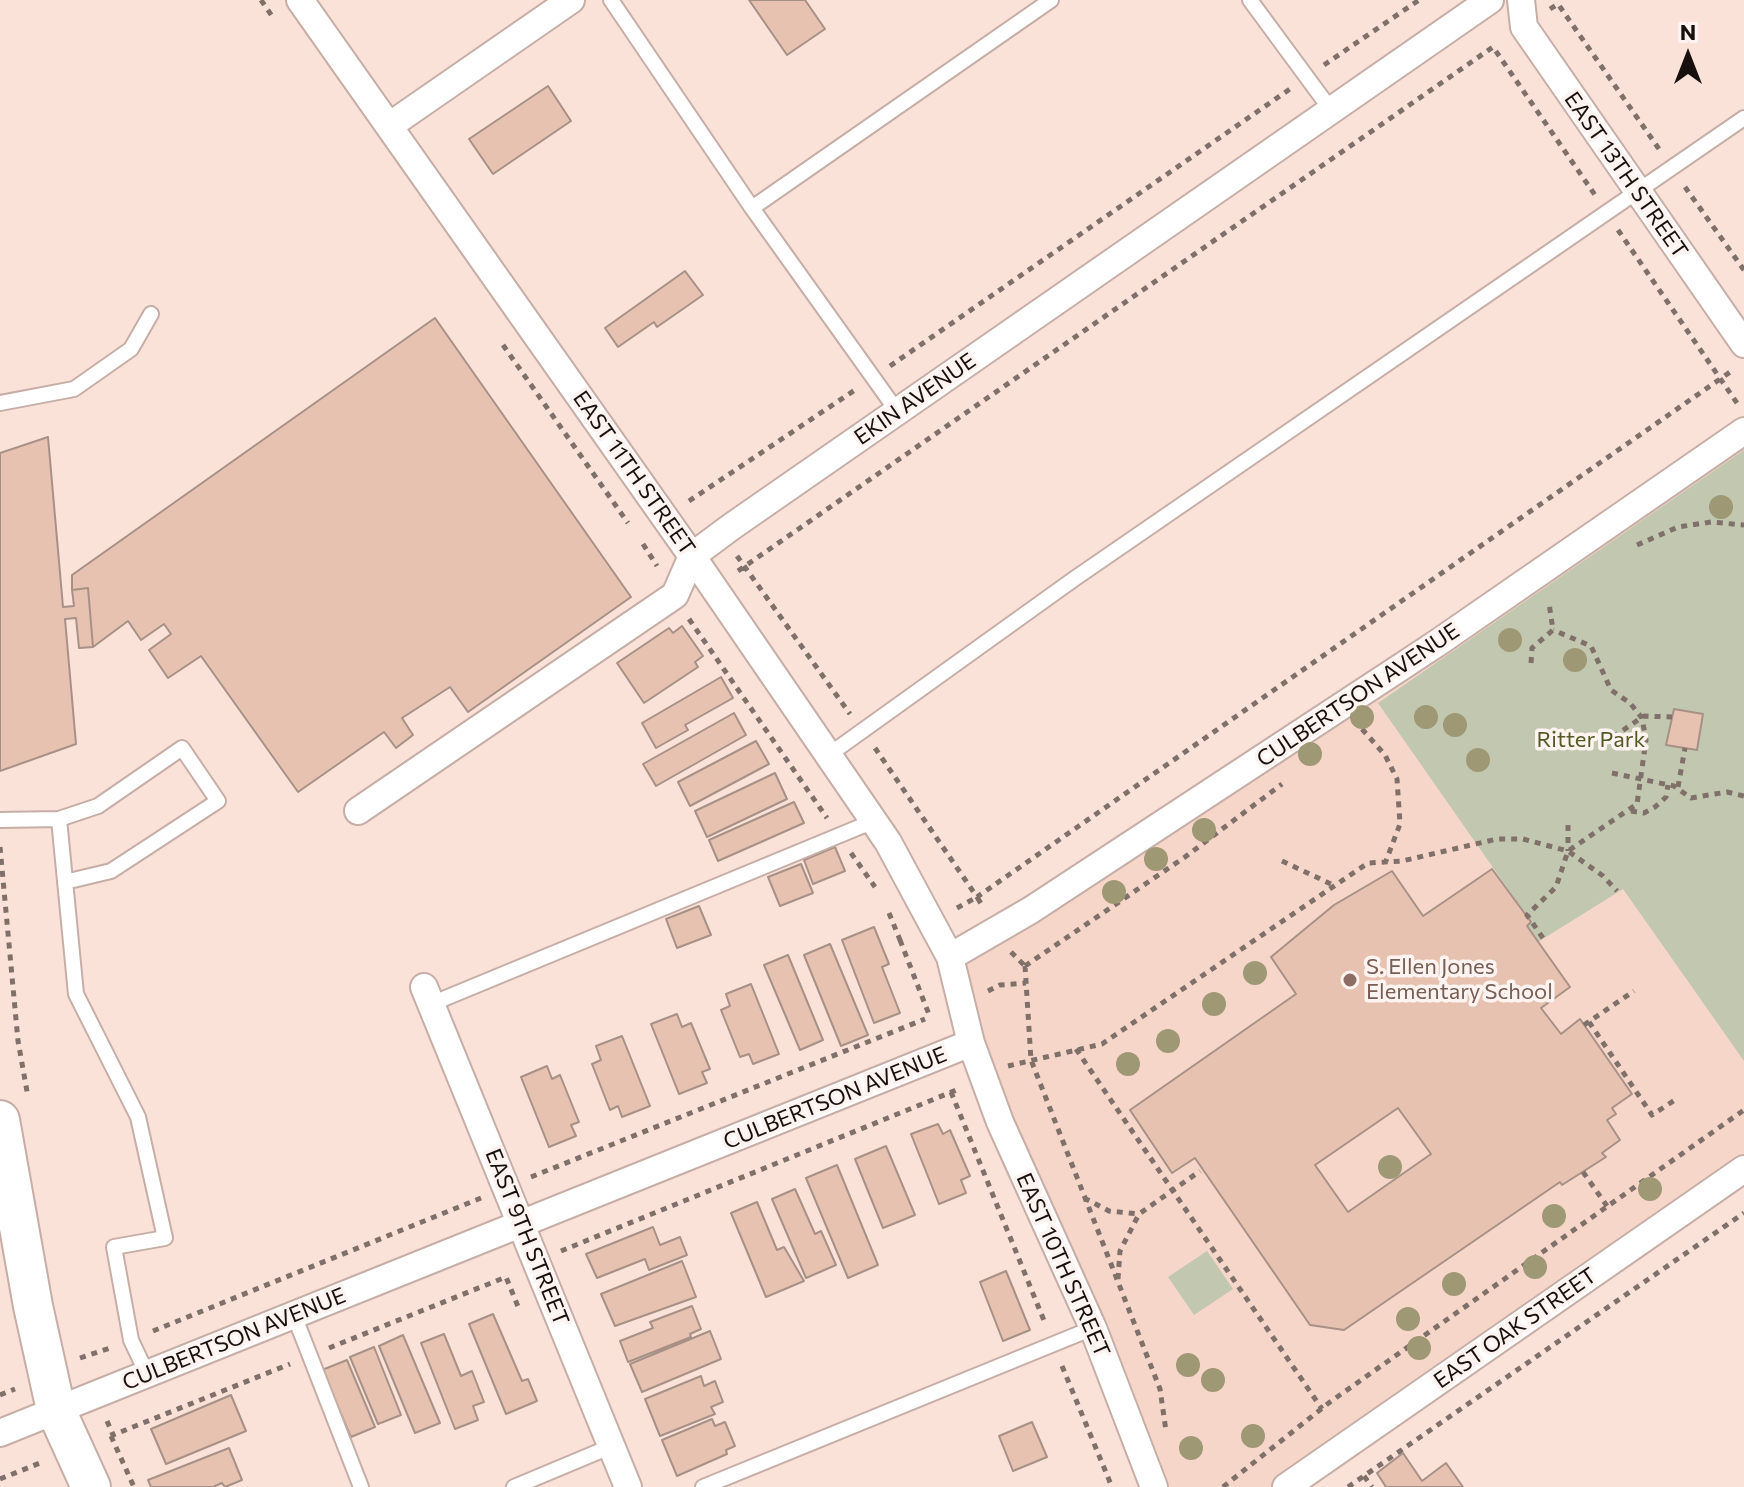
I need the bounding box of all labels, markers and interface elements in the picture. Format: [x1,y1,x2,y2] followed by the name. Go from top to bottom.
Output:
[1648,16,1728,96] north arrow
[1680,18,1696,45] text: N
[1559,87,1693,263] street label: EAST 13TH STREET
[849,347,981,451] street label: EKIN AVENUE
[567,386,701,560] street label: EAST 11TH STREET
[1252,617,1464,773] street label: CULBERTSON AVENUE
[1537,727,1645,753] park label: Ritter Park
[1366,954,1553,1006] place label: S. Ellen Jones Elementary School
[1341,971,1359,989] marker: S. Ellen Jones Elementary School
[719,1041,951,1155] street label: CULBERTSON AVENUE
[479,1145,575,1329] street label: EAST 9TH STREET
[1011,1169,1115,1361] street label: EAST 10TH STREET
[1429,1262,1601,1394] street label: EAST OAK STREET
[118,1282,350,1396] street label: CULBERTSON AVENUE

